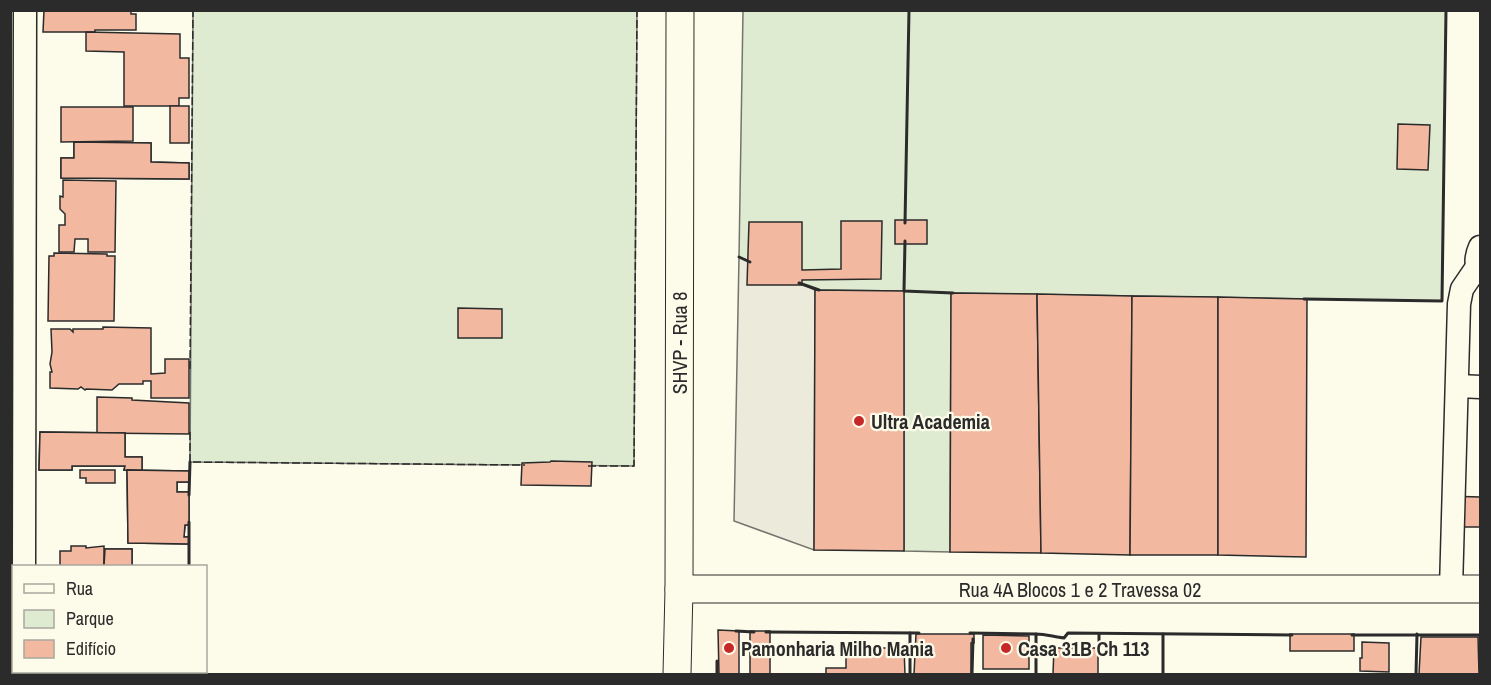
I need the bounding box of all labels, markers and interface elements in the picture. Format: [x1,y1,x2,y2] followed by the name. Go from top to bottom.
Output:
[666,292,693,394] street label: SHVP - Rua 8
[871,408,990,435] place label: Ultra Academia
[852,414,866,428] marker: Ultra Academia
[12,565,207,673] legend
[66,576,93,601] text: Rua
[959,576,1201,603] street label: Rua 4A Blocos 1 e 2 Travessa 02
[66,606,114,631] text: Parque
[741,635,933,662] place label: Pamonharia Milho Mania
[1018,635,1149,662] place label: Casa 31B Ch 113
[66,636,116,661] text: Edifício
[722,641,736,655] marker: Pamonharia Milho Mania
[999,641,1013,655] marker: Casa 31B Ch 113

